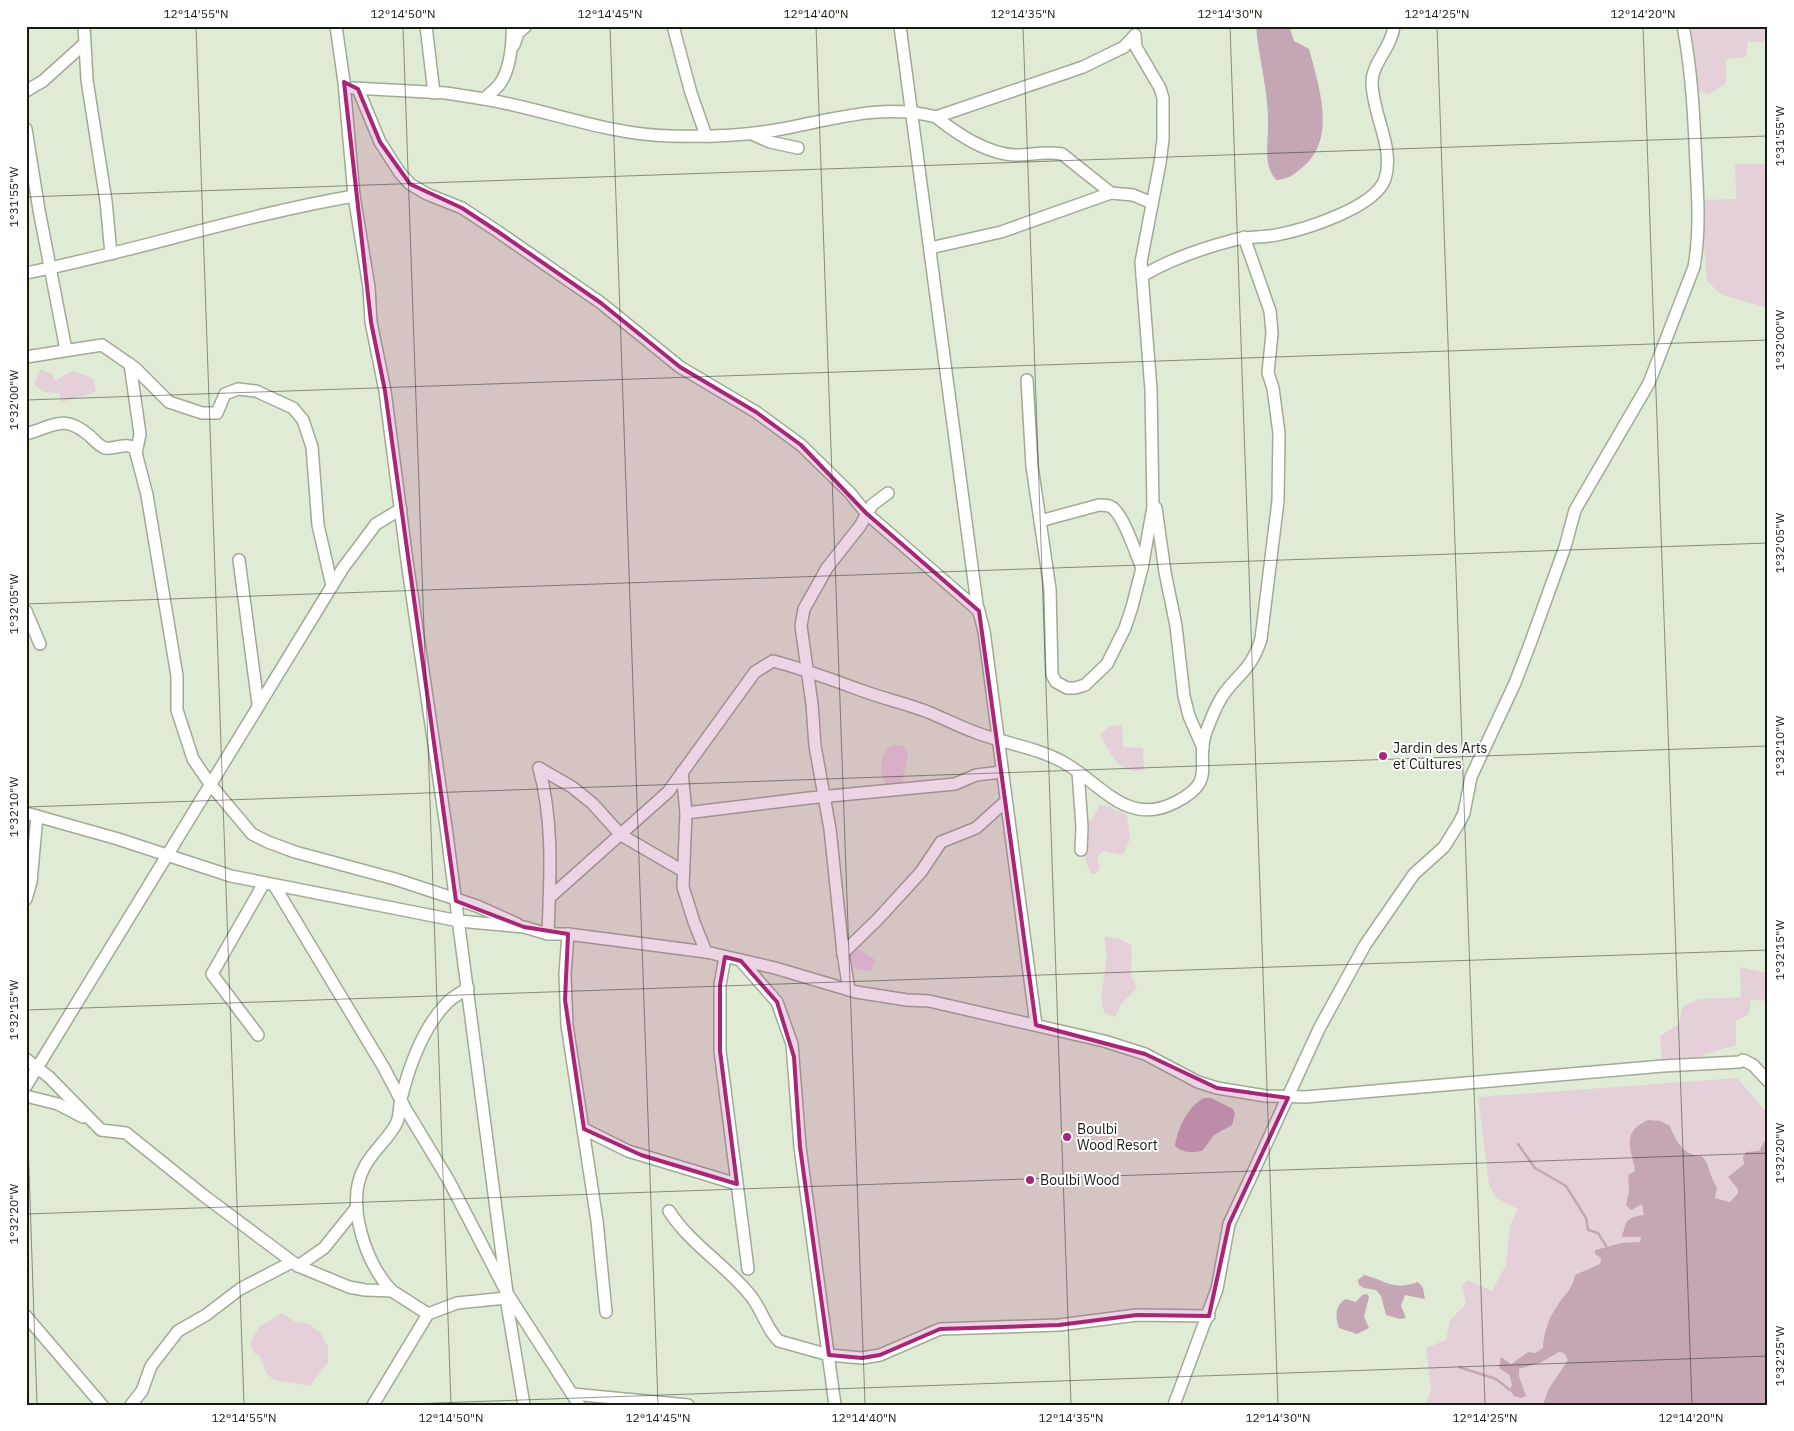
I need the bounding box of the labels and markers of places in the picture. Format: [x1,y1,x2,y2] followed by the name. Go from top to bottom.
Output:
[1393,739,1488,773] place label: Jardin des Arts et Cultures
[1377,750,1389,762] marker: Jardin des Arts et Cultures
[1077,1120,1158,1154] place label: Boulbi Wood Resort
[1061,1131,1073,1143] marker: Boulbi Wood Resort
[1040,1171,1120,1189] place label: Boulbi Wood
[1024,1174,1036,1186] marker: Boulbi Wood

